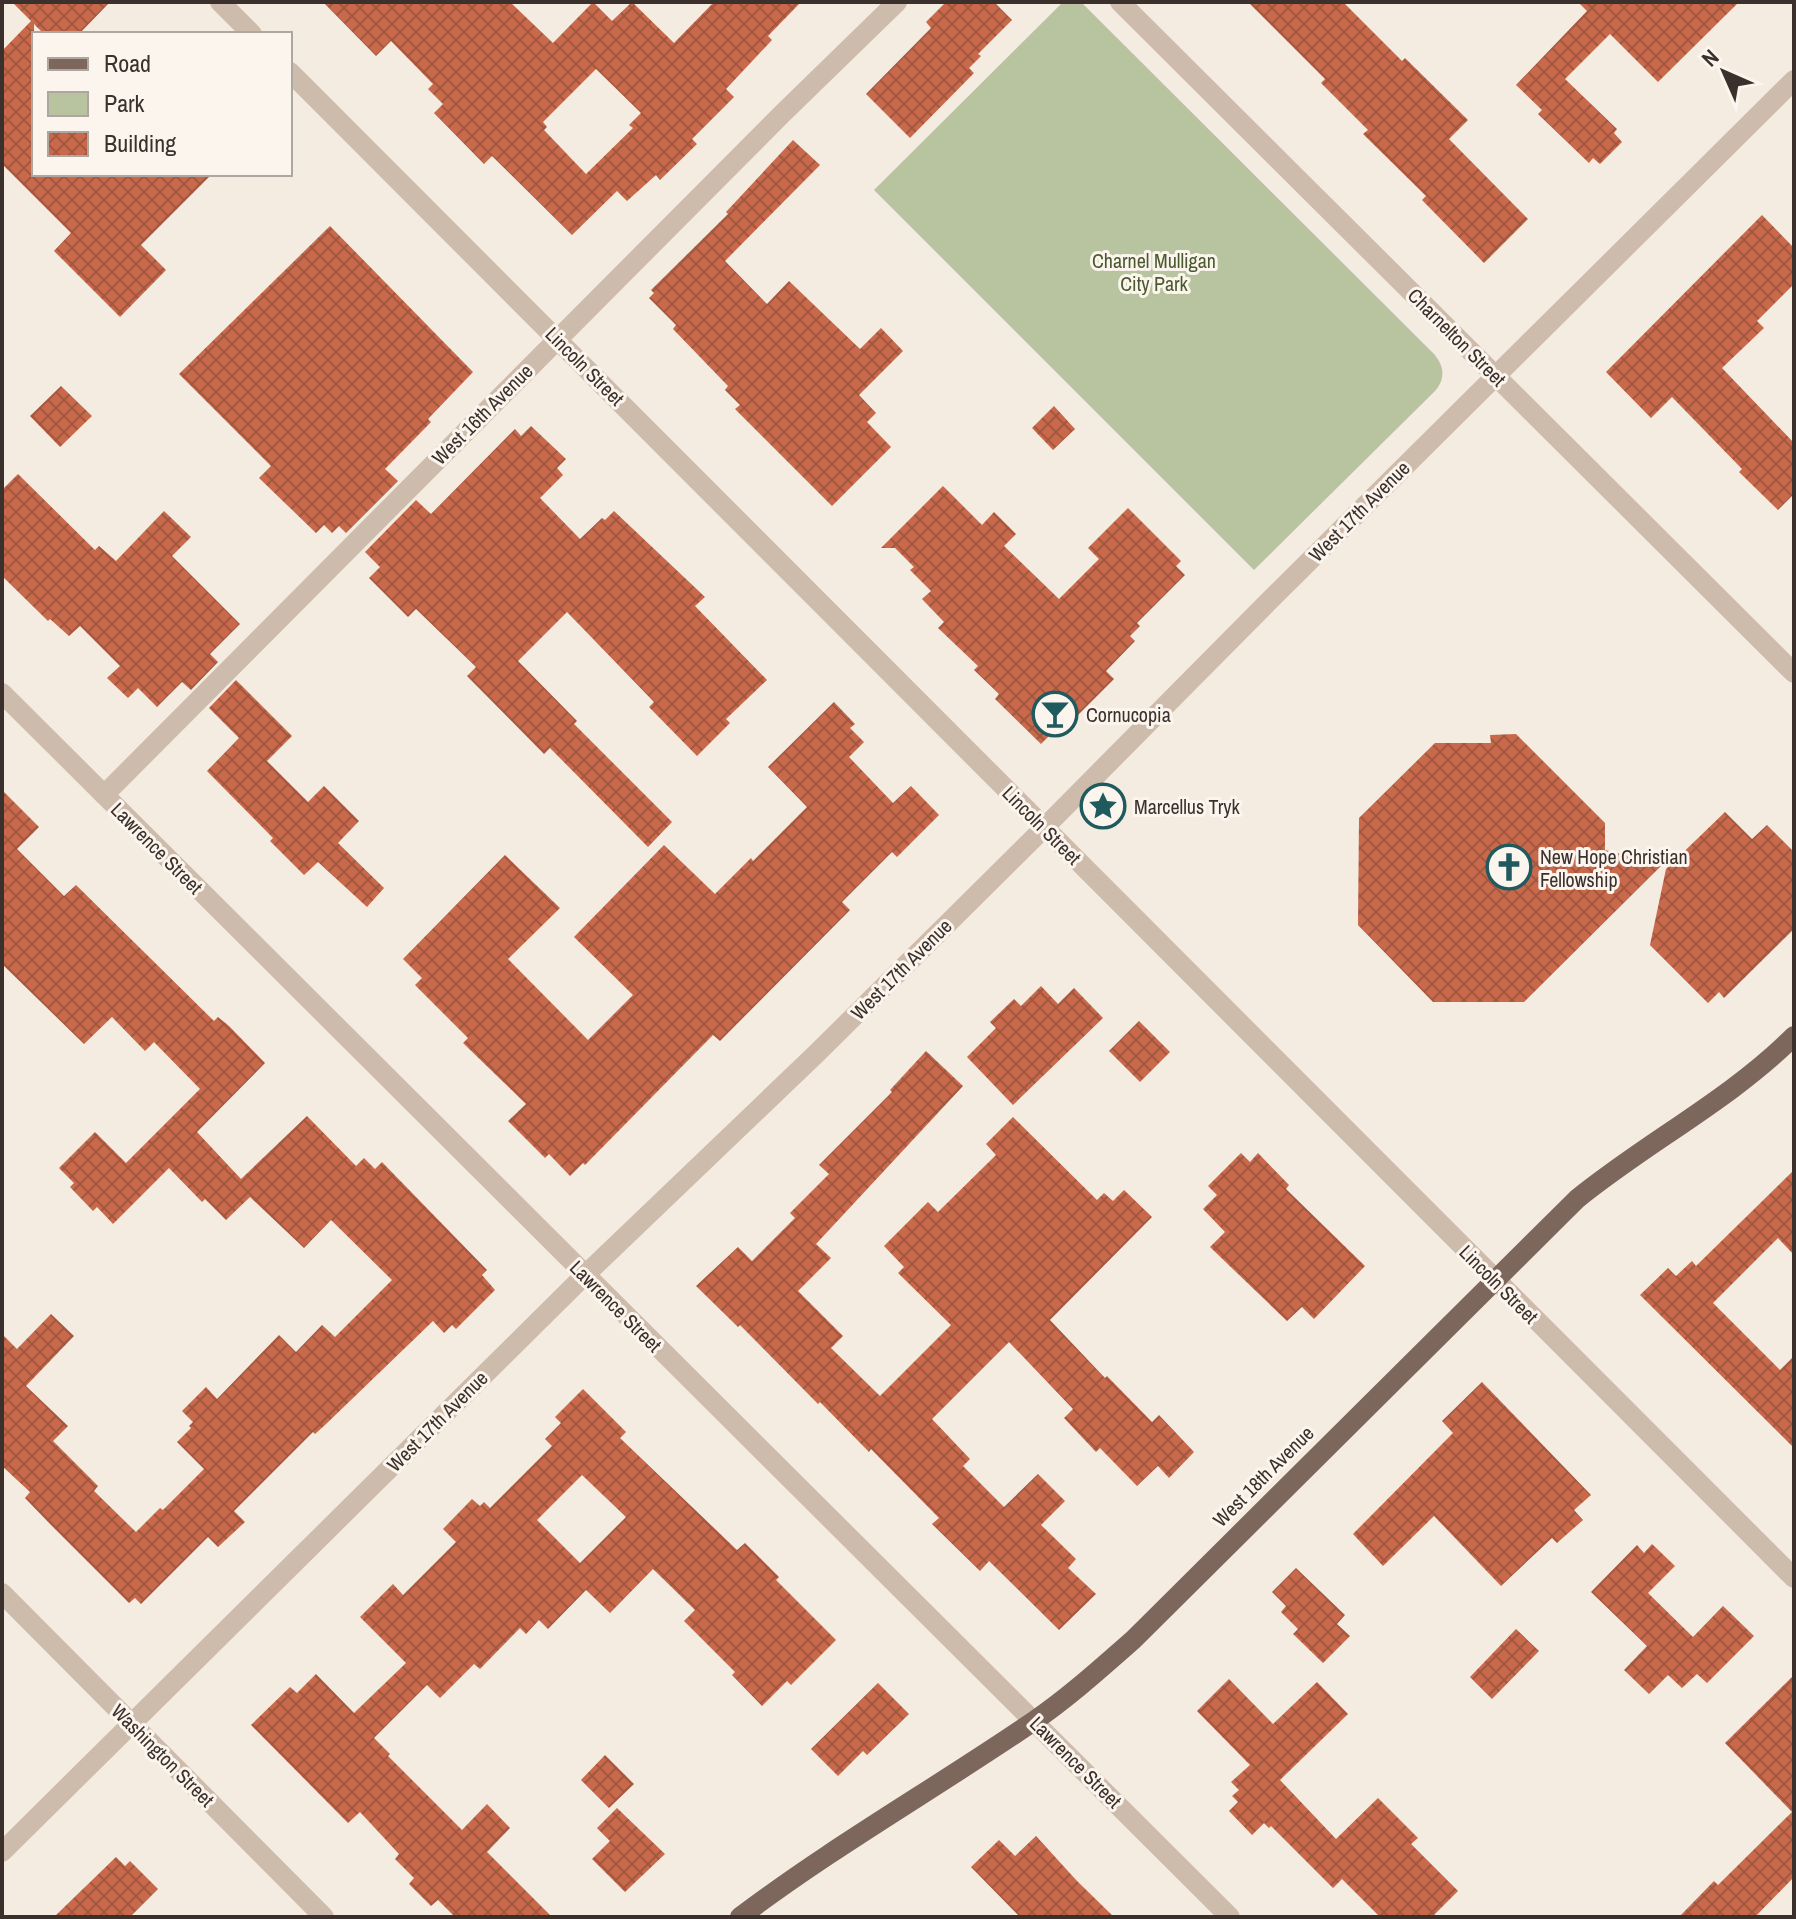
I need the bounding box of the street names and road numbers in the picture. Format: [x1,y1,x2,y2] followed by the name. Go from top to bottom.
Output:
[1402,282,1512,392] street label: Charnelton Street
[540,321,631,412] street label: Lincoln Street
[426,358,538,470] street label: West 16th Avenue
[1303,455,1415,567] street label: West 17th Avenue
[997,780,1088,871] street label: Lincoln Street
[105,796,209,900] street label: Lawrence Street
[845,913,957,1025] street label: West 17th Avenue
[1454,1239,1545,1330] street label: Lincoln Street
[564,1254,668,1358] street label: Lawrence Street
[381,1365,493,1477] street label: West 17th Avenue
[1207,1420,1319,1532] street label: West 18th Avenue
[106,1698,221,1813] street label: Washington Street
[1024,1710,1128,1814] street label: Lawrence Street

